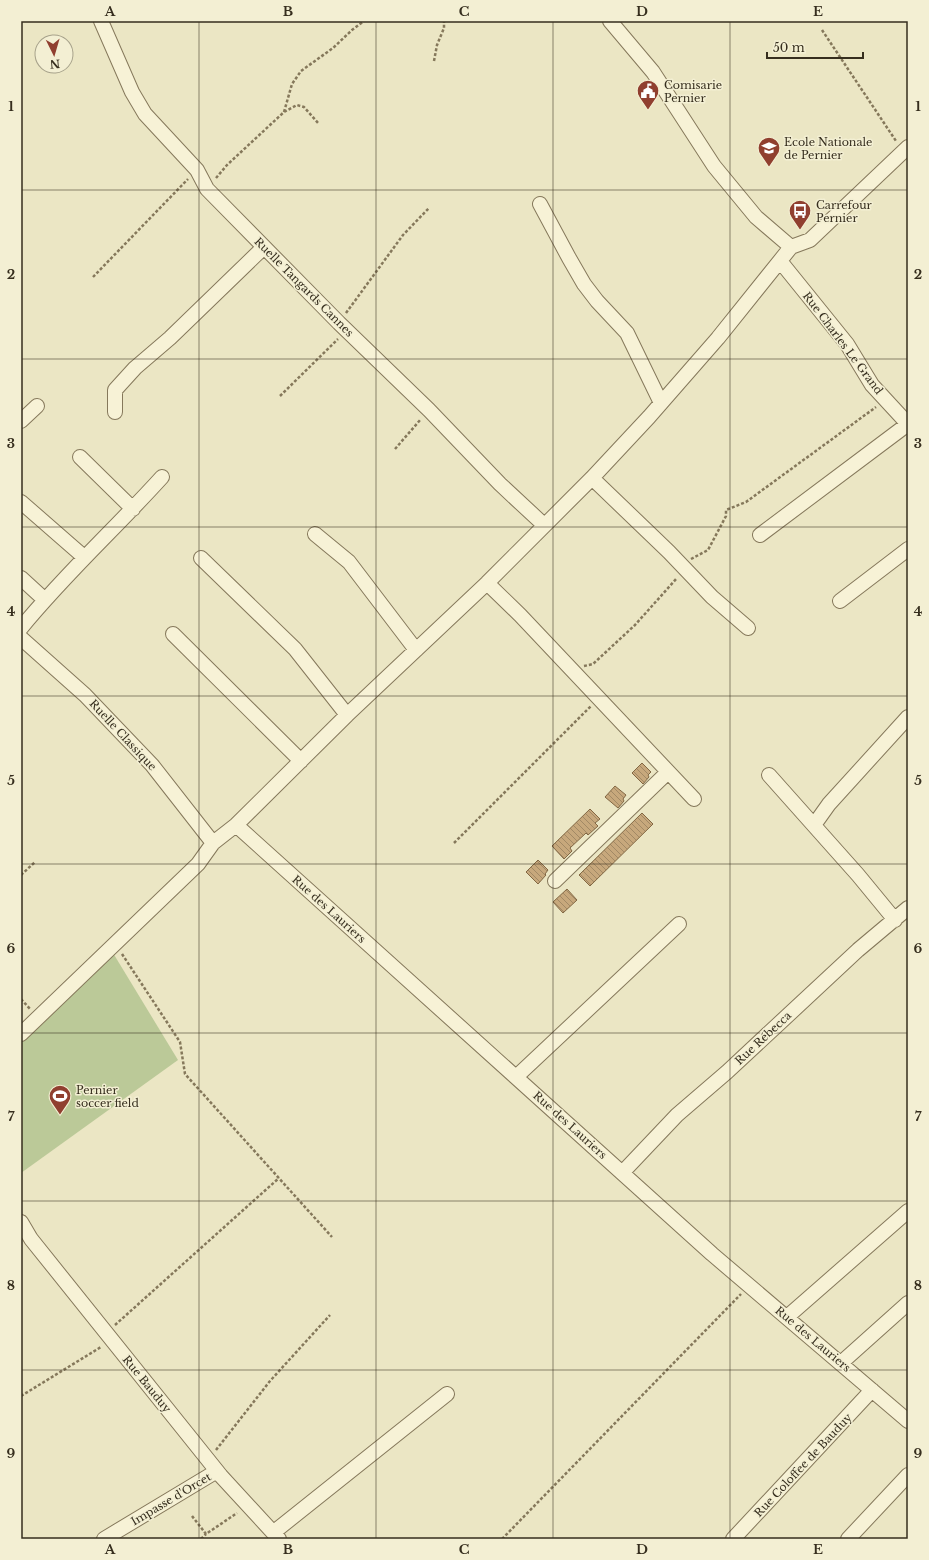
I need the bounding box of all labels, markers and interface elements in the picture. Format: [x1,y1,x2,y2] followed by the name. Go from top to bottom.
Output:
[104,3,116,20] text: A
[283,3,293,20] text: B
[459,3,470,20] text: C
[636,3,648,20] text: D
[813,3,823,20] text: E
[34,34,74,74] north arrow
[767,34,863,60] scale bar
[773,40,805,55] text: 50 m
[48,57,61,71] text: N
[635,78,661,111] public building icon: Comisarie Pernier
[664,78,722,105] place label: Comisarie Pernier
[8,98,14,115] text: 1
[915,98,921,115] text: 1
[756,135,782,168] school or university icon: Ecole Nationale de Pernier
[784,135,872,162] place label: Ecole Nationale de Pernier
[787,198,813,231] bus stop icon: Carrefour Pernier
[816,198,873,225] place label: Carrefour Pernier
[251,234,357,340] street label: Ruelle Tangards Cannes
[7,266,15,283] text: 2
[914,266,922,283] text: 2
[800,289,886,397] street label: Rue Charles Le Grand
[7,435,15,452] text: 3
[914,435,922,452] text: 3
[7,603,16,620] text: 4
[914,603,923,620] text: 4
[86,697,160,773] street label: Ruelle Classique
[7,772,15,789] text: 5
[914,772,922,789] text: 5
[289,872,369,946] street label: Rue des Lauriers
[7,940,16,957] text: 6
[914,940,923,957] text: 6
[732,1008,795,1068] street label: Rue Rébecca
[47,1083,73,1116] sports icon: Pernier soccer field
[76,1083,139,1110] place label: Pernier soccer field
[530,1088,610,1162] street label: Rue des Lauriers
[8,1108,15,1125] text: 7
[915,1108,922,1125] text: 7
[7,1277,15,1294] text: 8
[914,1277,922,1294] text: 8
[772,1303,854,1375] street label: Rue des Lauriers
[120,1353,174,1415] street label: Rue Bauduy
[751,1410,855,1520] street label: Rue Coloffee de Bauduy
[7,1445,16,1462] text: 9
[914,1445,923,1462] text: 9
[128,1469,214,1528] street label: Impasse d'Orcet
[104,1541,116,1558] text: A
[283,1541,293,1558] text: B
[459,1541,470,1558] text: C
[636,1541,648,1558] text: D
[813,1541,823,1558] text: E

